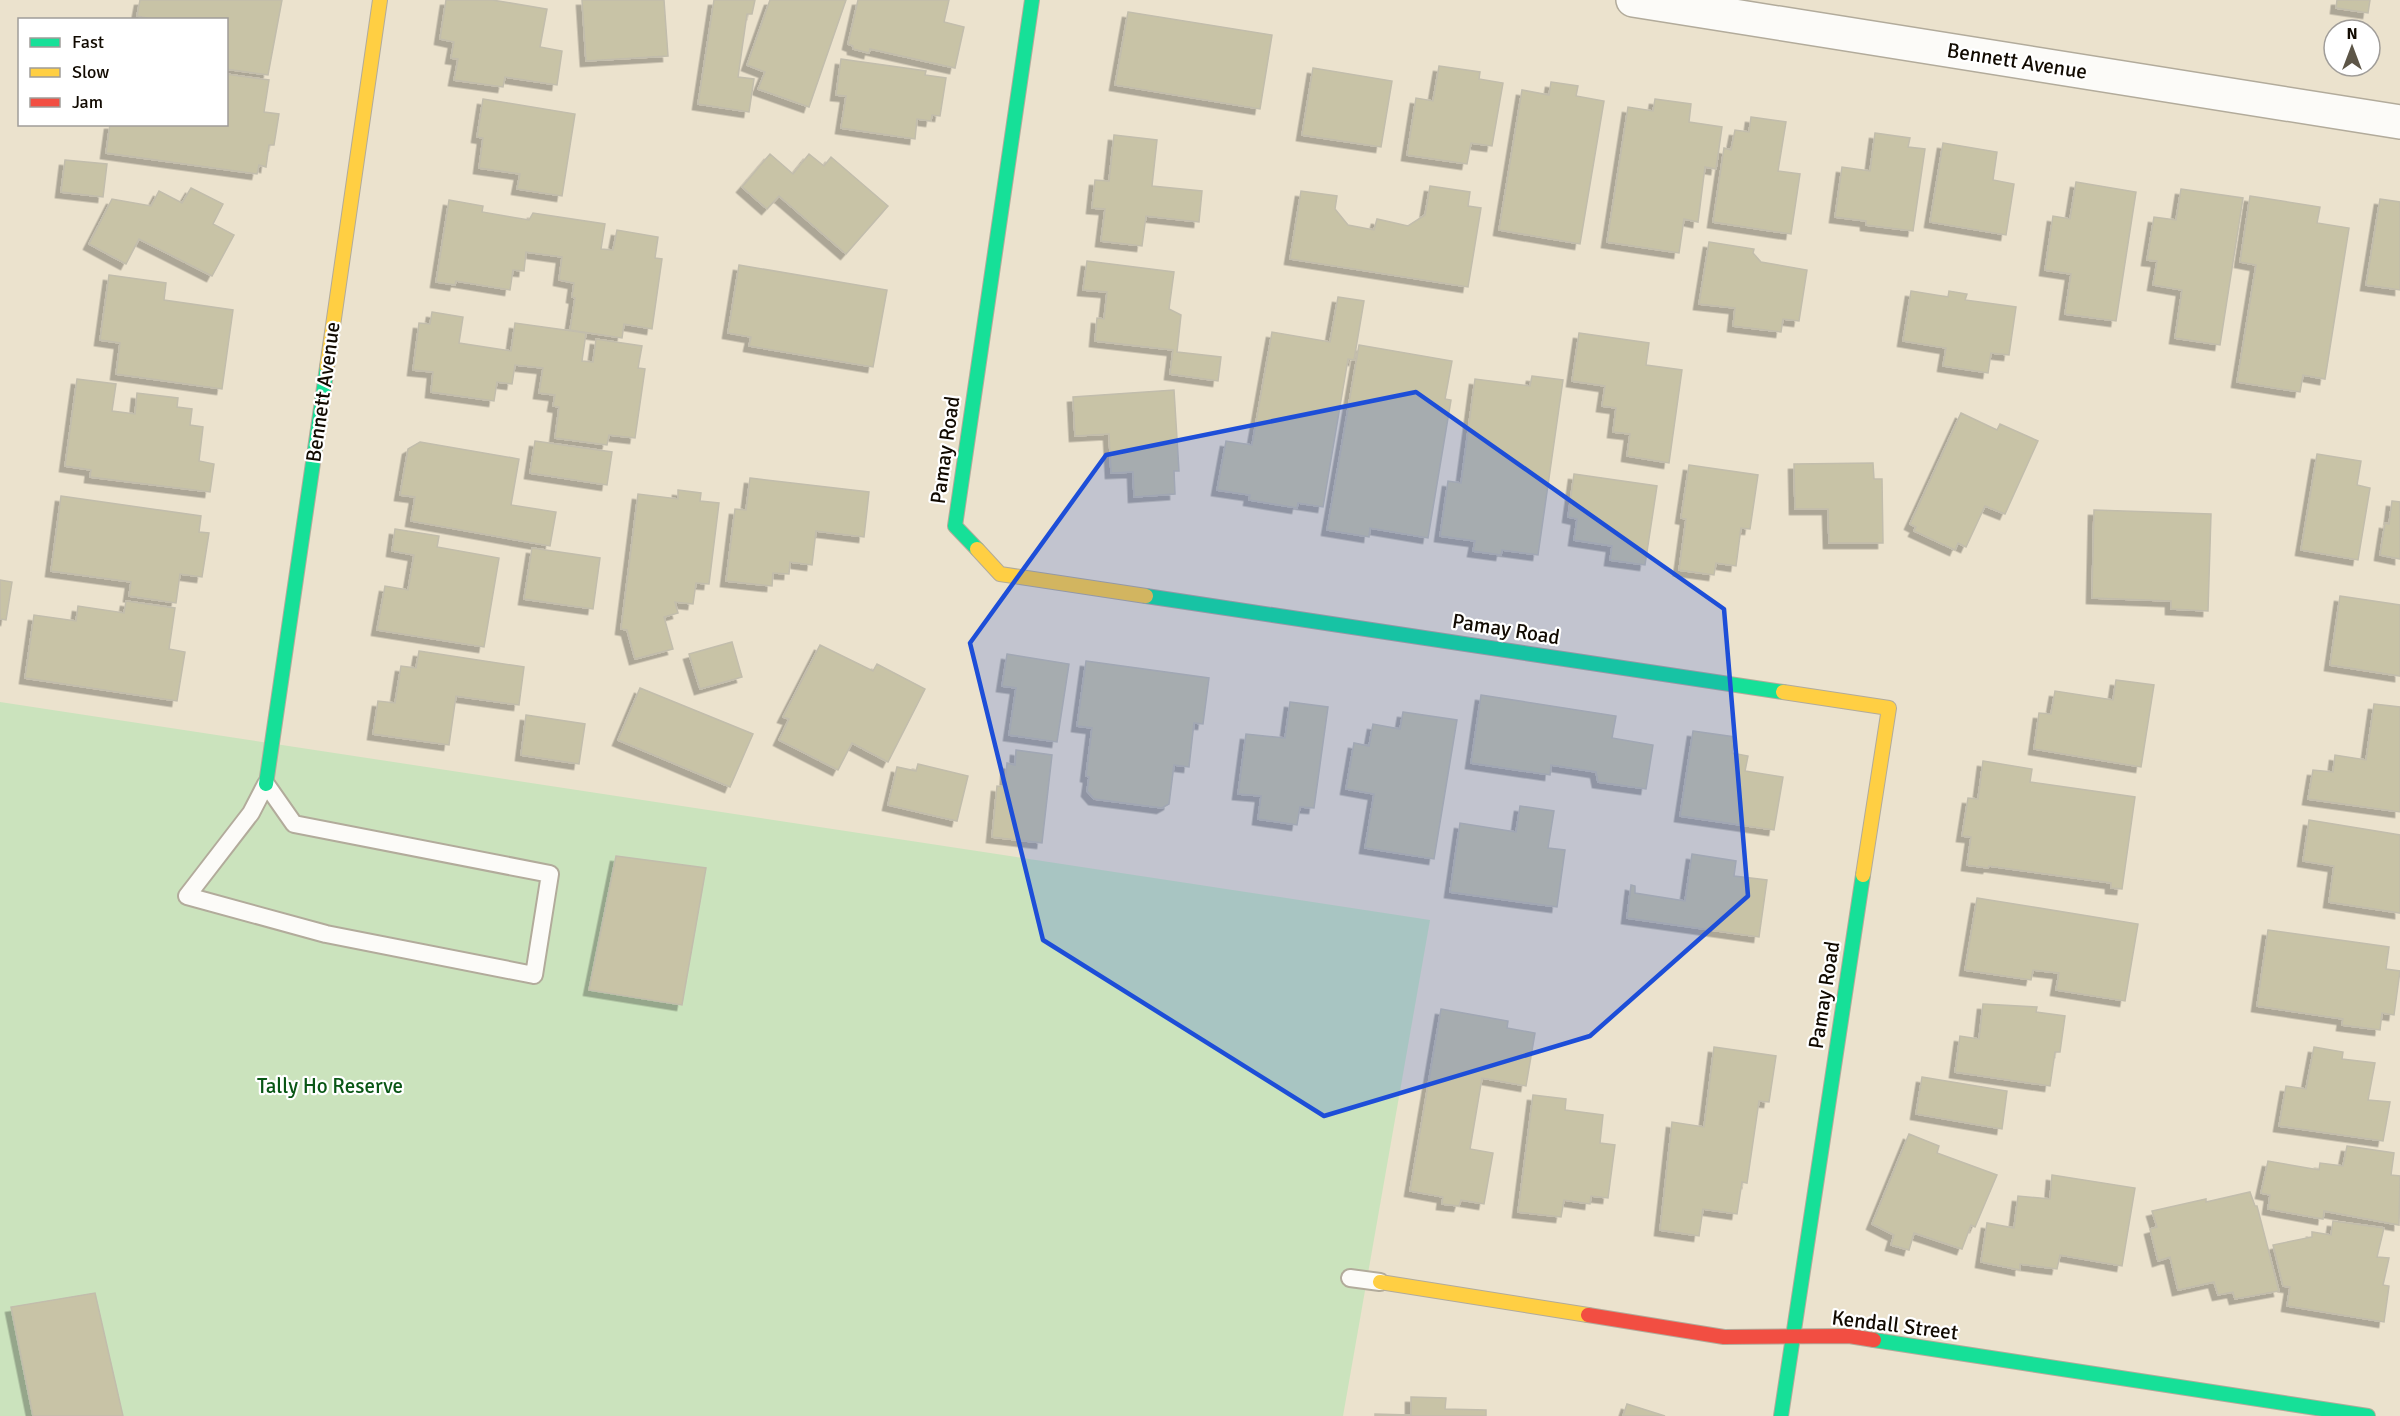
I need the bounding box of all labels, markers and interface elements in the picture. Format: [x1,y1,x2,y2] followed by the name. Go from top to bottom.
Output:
[18,18,228,126] legend
[2322,18,2382,78] north arrow
[2346,24,2358,44] text: N
[72,31,104,53] text: Fast
[1945,37,2089,85] street label: Bennett Avenue
[72,61,109,83] text: Slow
[72,91,103,113] text: Jam
[300,320,346,464] street label: Bennett Avenue
[925,394,965,506] street label: Pamay Road
[1450,608,1562,650] street label: Pamay Road
[1803,939,1845,1051] street label: Pamay Road
[257,1073,403,1099] park label: Tally Ho Reserve
[1830,1304,1960,1346] street label: Kendall Street

